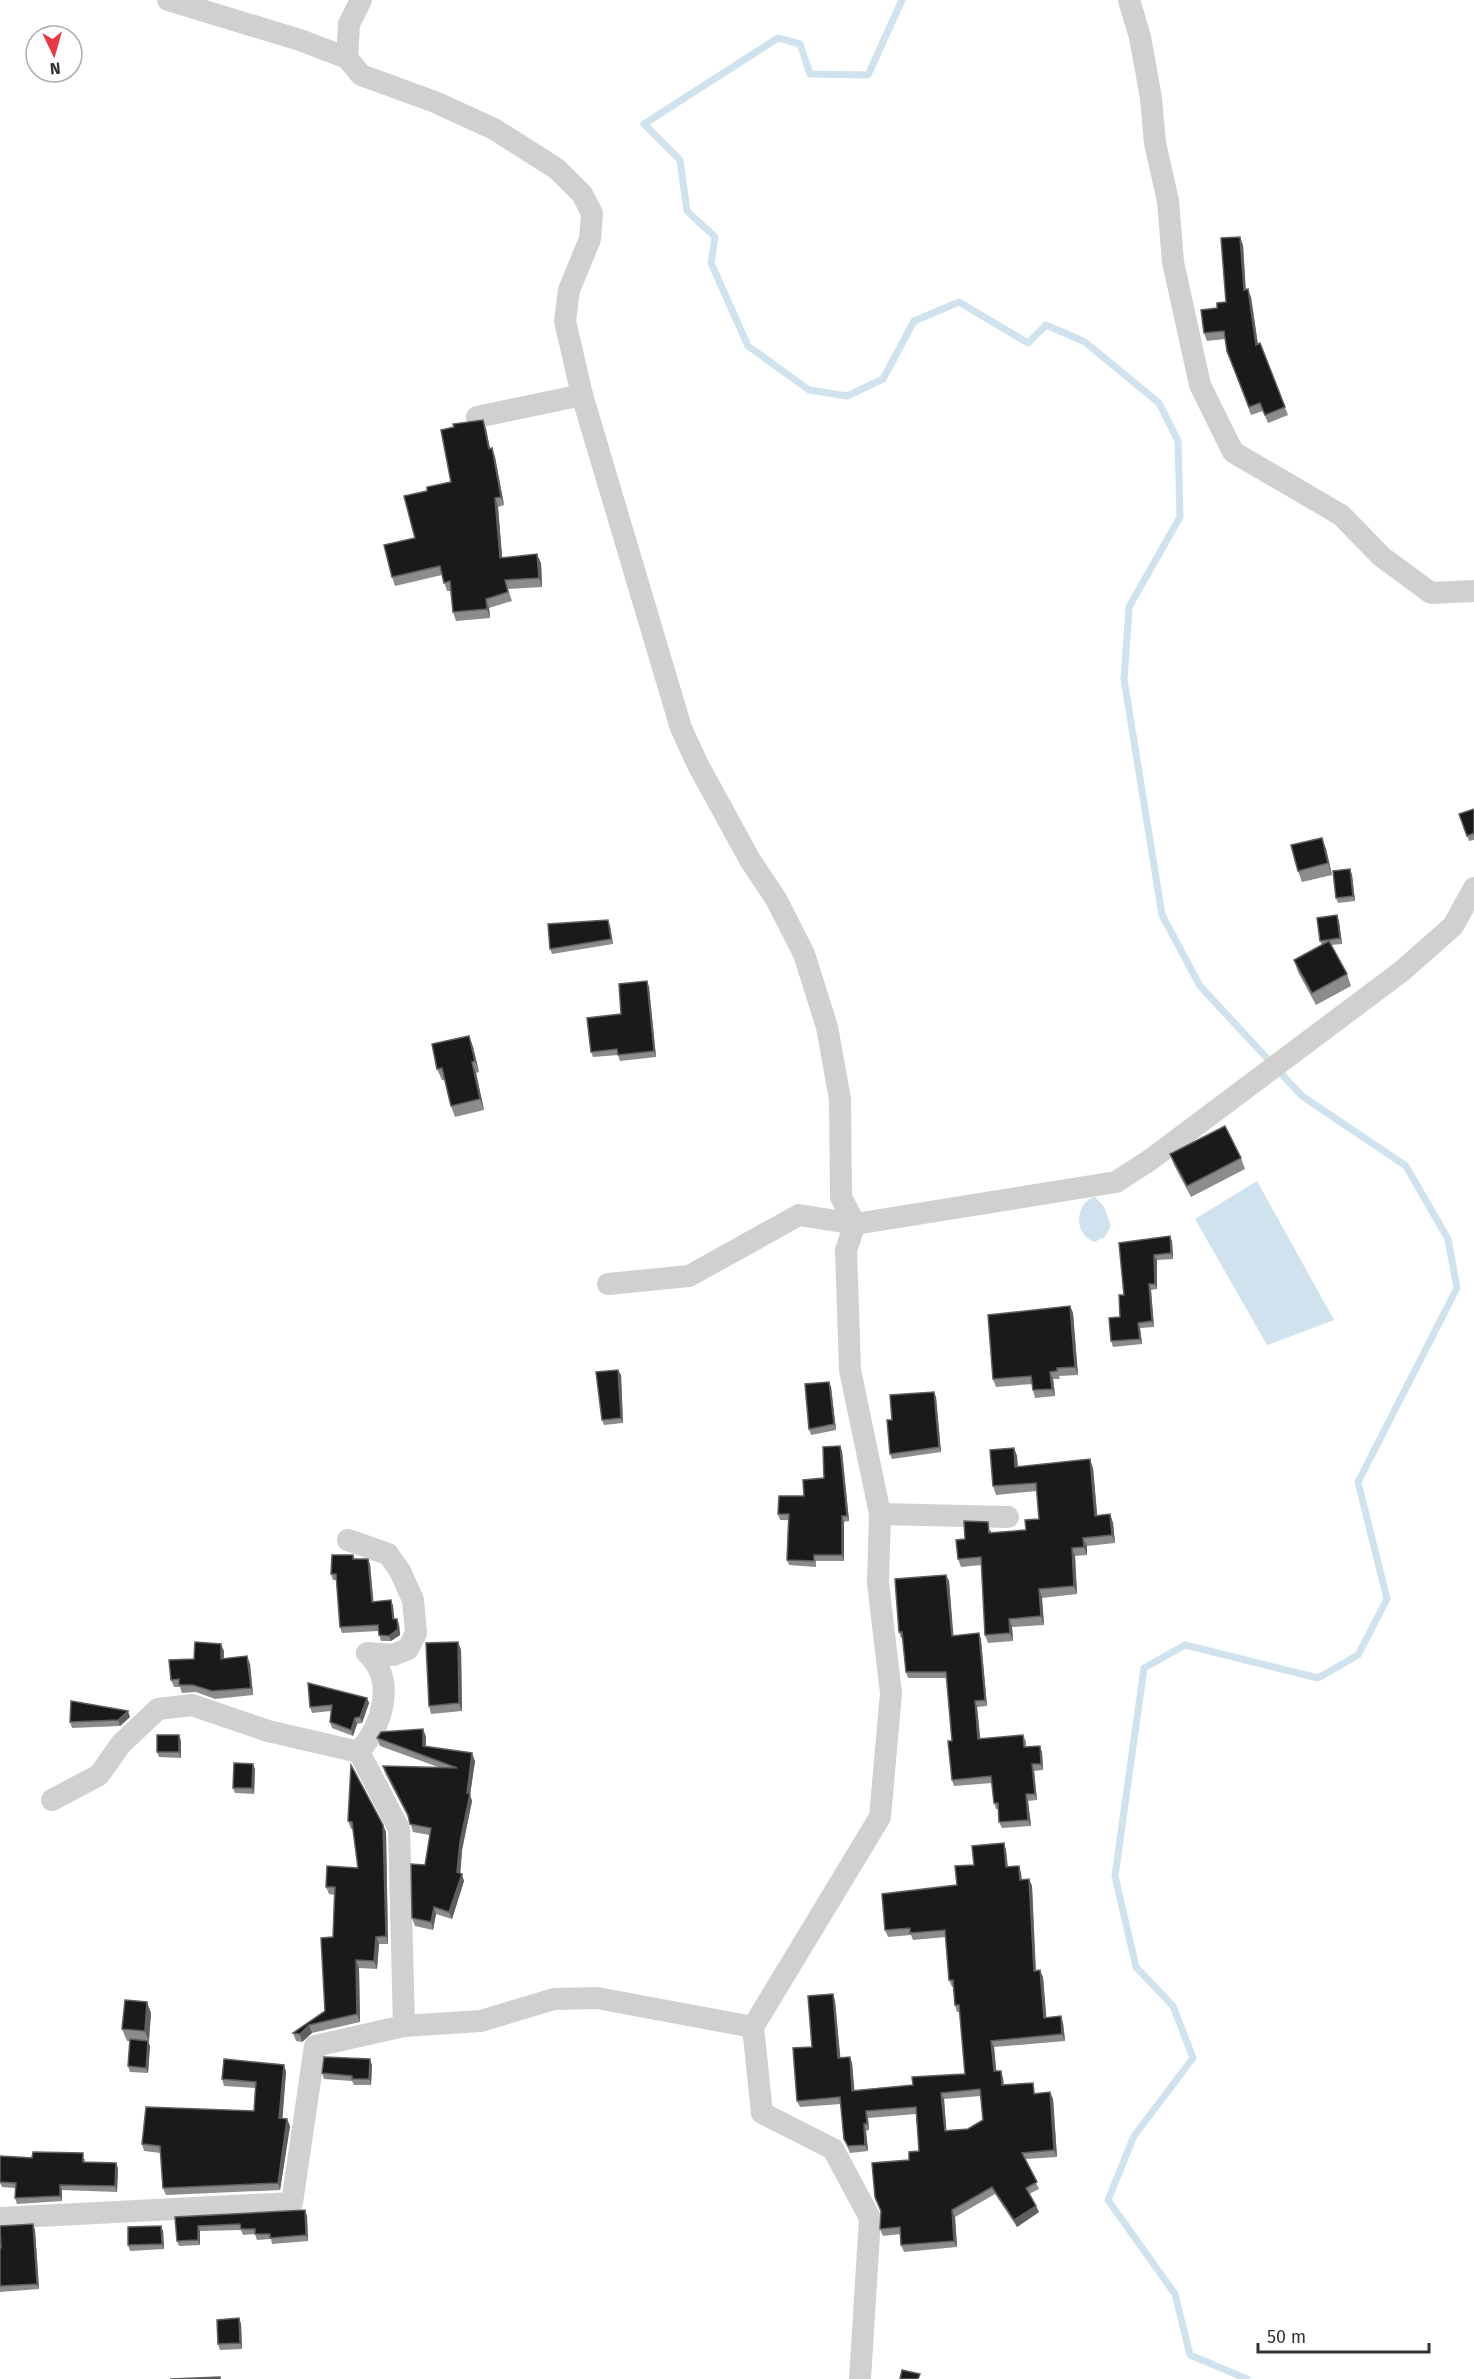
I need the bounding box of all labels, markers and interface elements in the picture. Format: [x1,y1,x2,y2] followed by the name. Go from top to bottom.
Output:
[24,24,84,84] north arrow
[49,59,61,78] text: N
[1258,2316,1429,2354] scale bar
[1267,2326,1306,2348] text: 50 m

